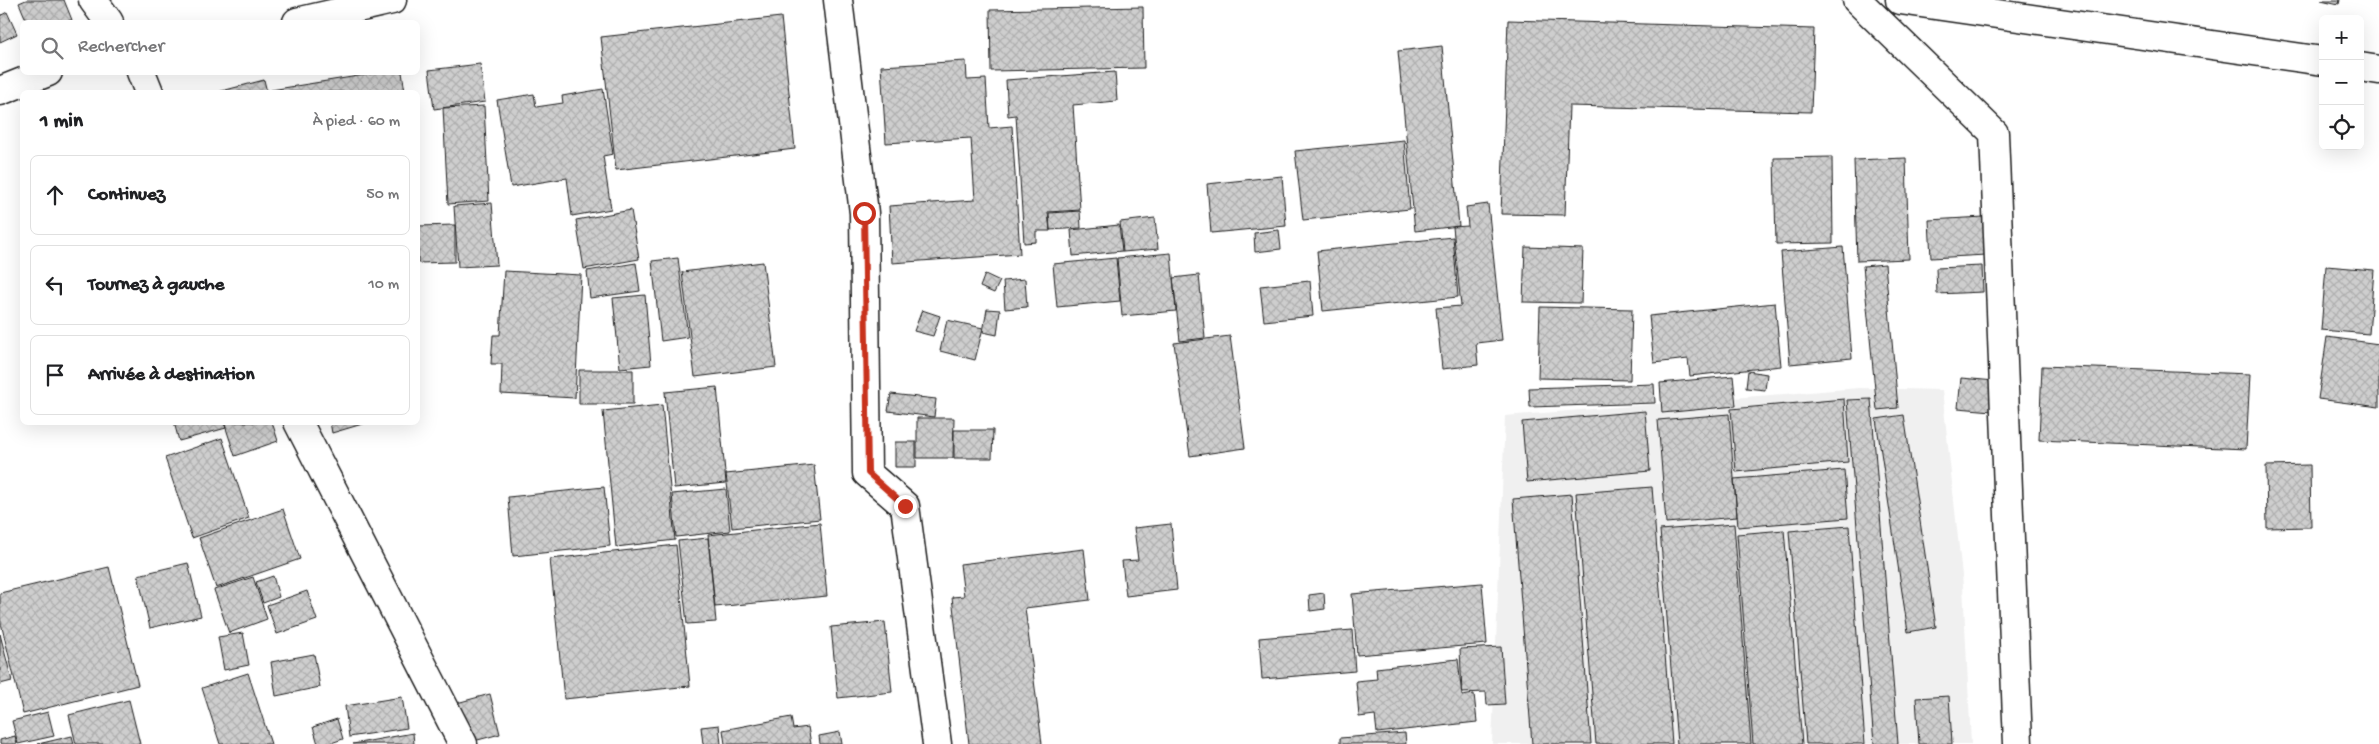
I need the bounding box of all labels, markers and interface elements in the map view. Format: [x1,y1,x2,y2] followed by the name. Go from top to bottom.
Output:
[2319,15,2364,150] map controls
[2319,15,2364,60] button: +
[20,20,420,75] search box
[38,34,66,62] icon: search
[78,36,164,59] text: Rechercher
[2319,60,2364,105] button: −
[2319,105,2364,150] button: locate
[40,110,83,135] text: 1 min
[313,113,400,132] text: À pied · 60 m
[41,181,69,209] icon: ahead
[88,184,165,207] text: Continuez
[366,186,399,205] text: 50 m
[853,202,876,225] route start
[41,271,69,299] icon: left
[88,274,224,297] text: Tournez à gauche
[368,276,399,295] text: 10 m
[41,361,69,389] icon: arrive
[88,364,254,387] text: Arrivée à destination
[894,495,917,518] route end

